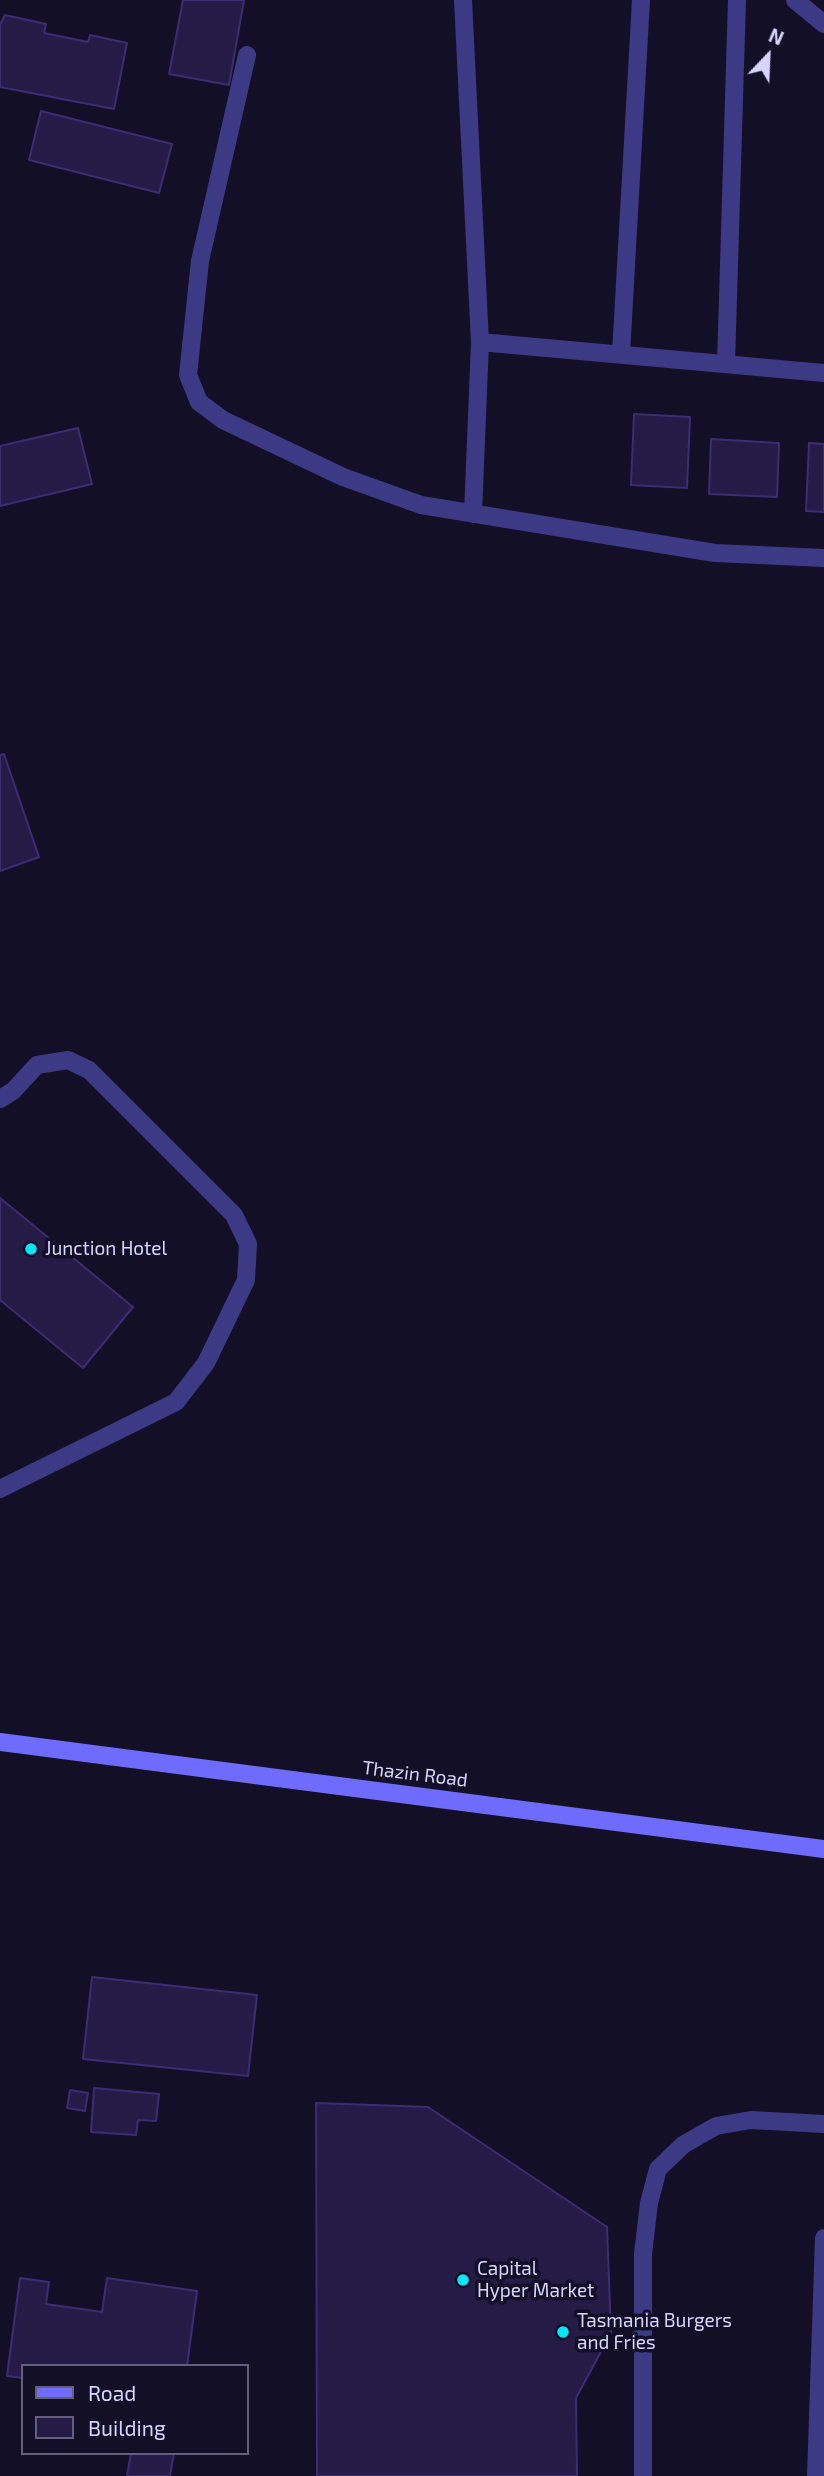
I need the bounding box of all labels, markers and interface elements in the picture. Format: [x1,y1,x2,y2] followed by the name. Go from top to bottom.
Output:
[733,21,803,91] north arrow
[766,23,787,49] text: N
[45,1238,167,1260] place label: Junction Hotel
[23,1241,39,1257] marker: Junction Hotel
[361,1756,469,1792] street label: Thazin Road
[477,2258,594,2302] place label: Capital Hyper Market
[455,2272,471,2288] marker: Capital Hyper Market
[577,2310,732,2354] place label: Tasmania Burgers and Fries
[555,2324,571,2340] marker: Tasmania Burgers and Fries
[21,2364,248,2455] legend
[88,2380,136,2405] text: Road
[88,2415,166,2440] text: Building

